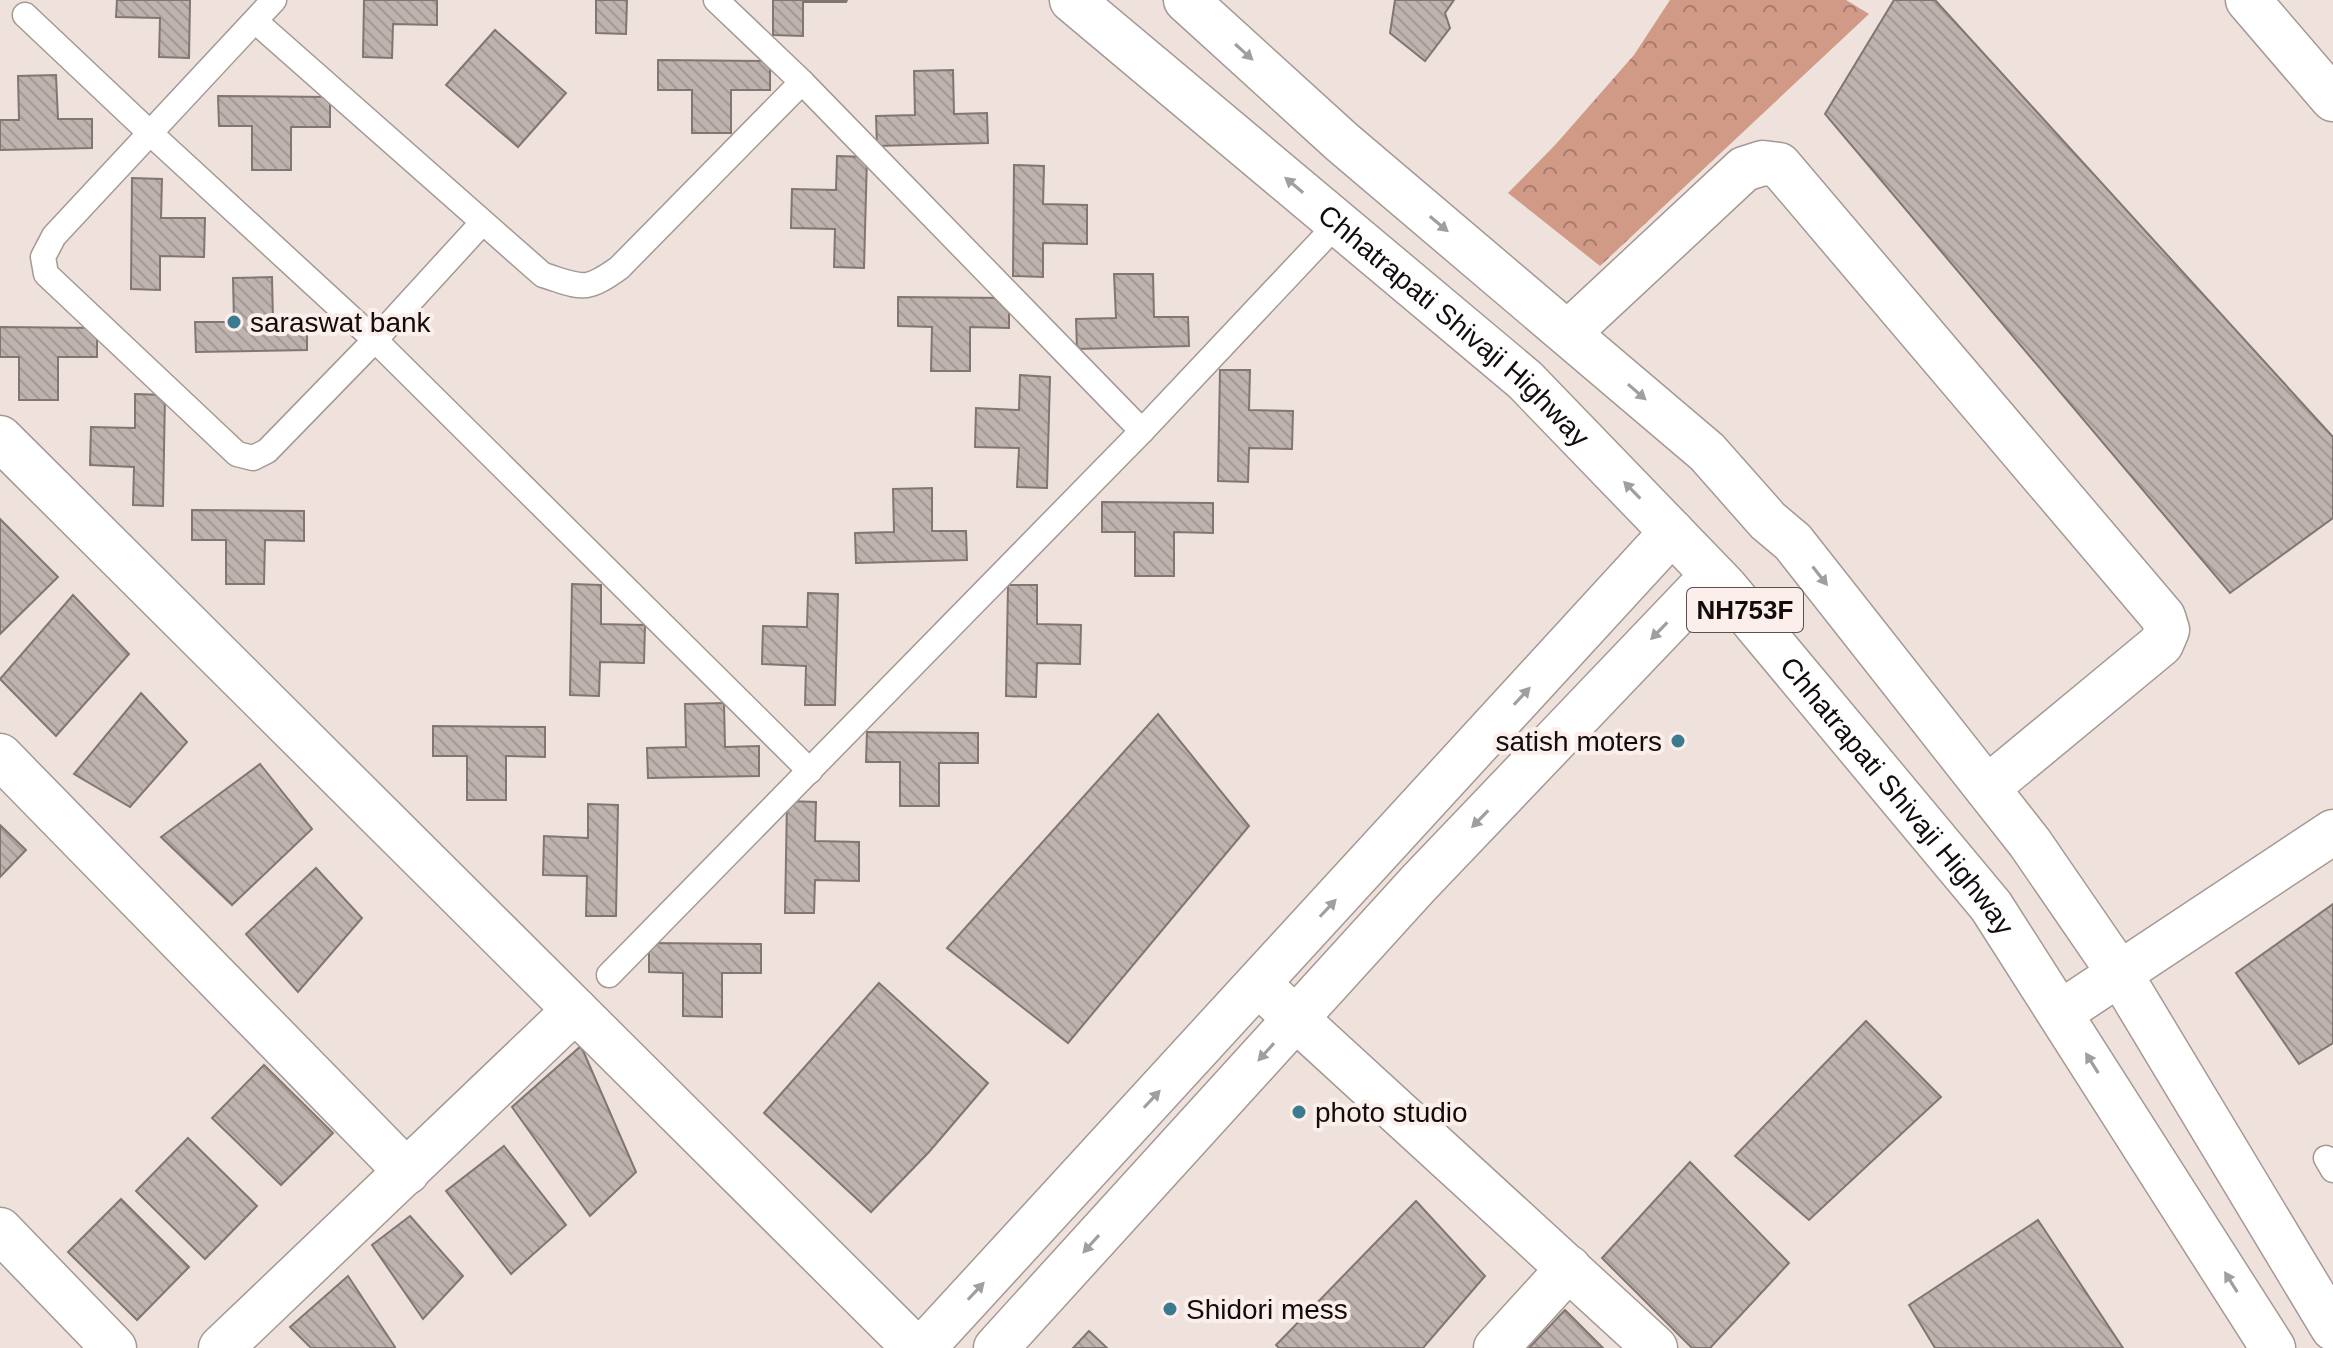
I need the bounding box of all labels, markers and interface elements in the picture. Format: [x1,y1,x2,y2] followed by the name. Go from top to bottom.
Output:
[1234,43,1253,61] one-way arrow
[1284,177,1304,194] one-way arrow
[1312,199,1595,453] street label: Chhatrapati Shivaji Highway
[1429,215,1449,232] one-way arrow
[250,307,432,338] place label: saraswat bank
[225,313,243,331] marker: saraswat bank
[1627,383,1647,400] one-way arrow
[1624,481,1642,500] one-way arrow
[1811,566,1828,586] one-way arrow
[1687,588,1803,632] road number: NH753F
[1651,621,1669,640] one-way arrow
[1774,651,2020,941] street label: Chhatrapati Shivaji Highway
[1513,686,1531,705] one-way arrow
[1496,726,1662,757] place label: satish moters
[1669,732,1687,750] marker: satish moters
[1471,809,1490,828] one-way arrow
[1318,898,1336,917] one-way arrow
[1257,1042,1275,1061] one-way arrow
[2085,1052,2099,1074] one-way arrow
[1142,1090,1160,1109] one-way arrow
[1315,1097,1468,1128] place label: photo studio
[1290,1103,1308,1121] marker: photo studio
[1082,1234,1100,1253] one-way arrow
[2225,1271,2239,1293] one-way arrow
[966,1281,984,1300] one-way arrow
[1186,1294,1348,1325] place label: Shidori mess
[1161,1300,1179,1318] marker: Shidori mess

